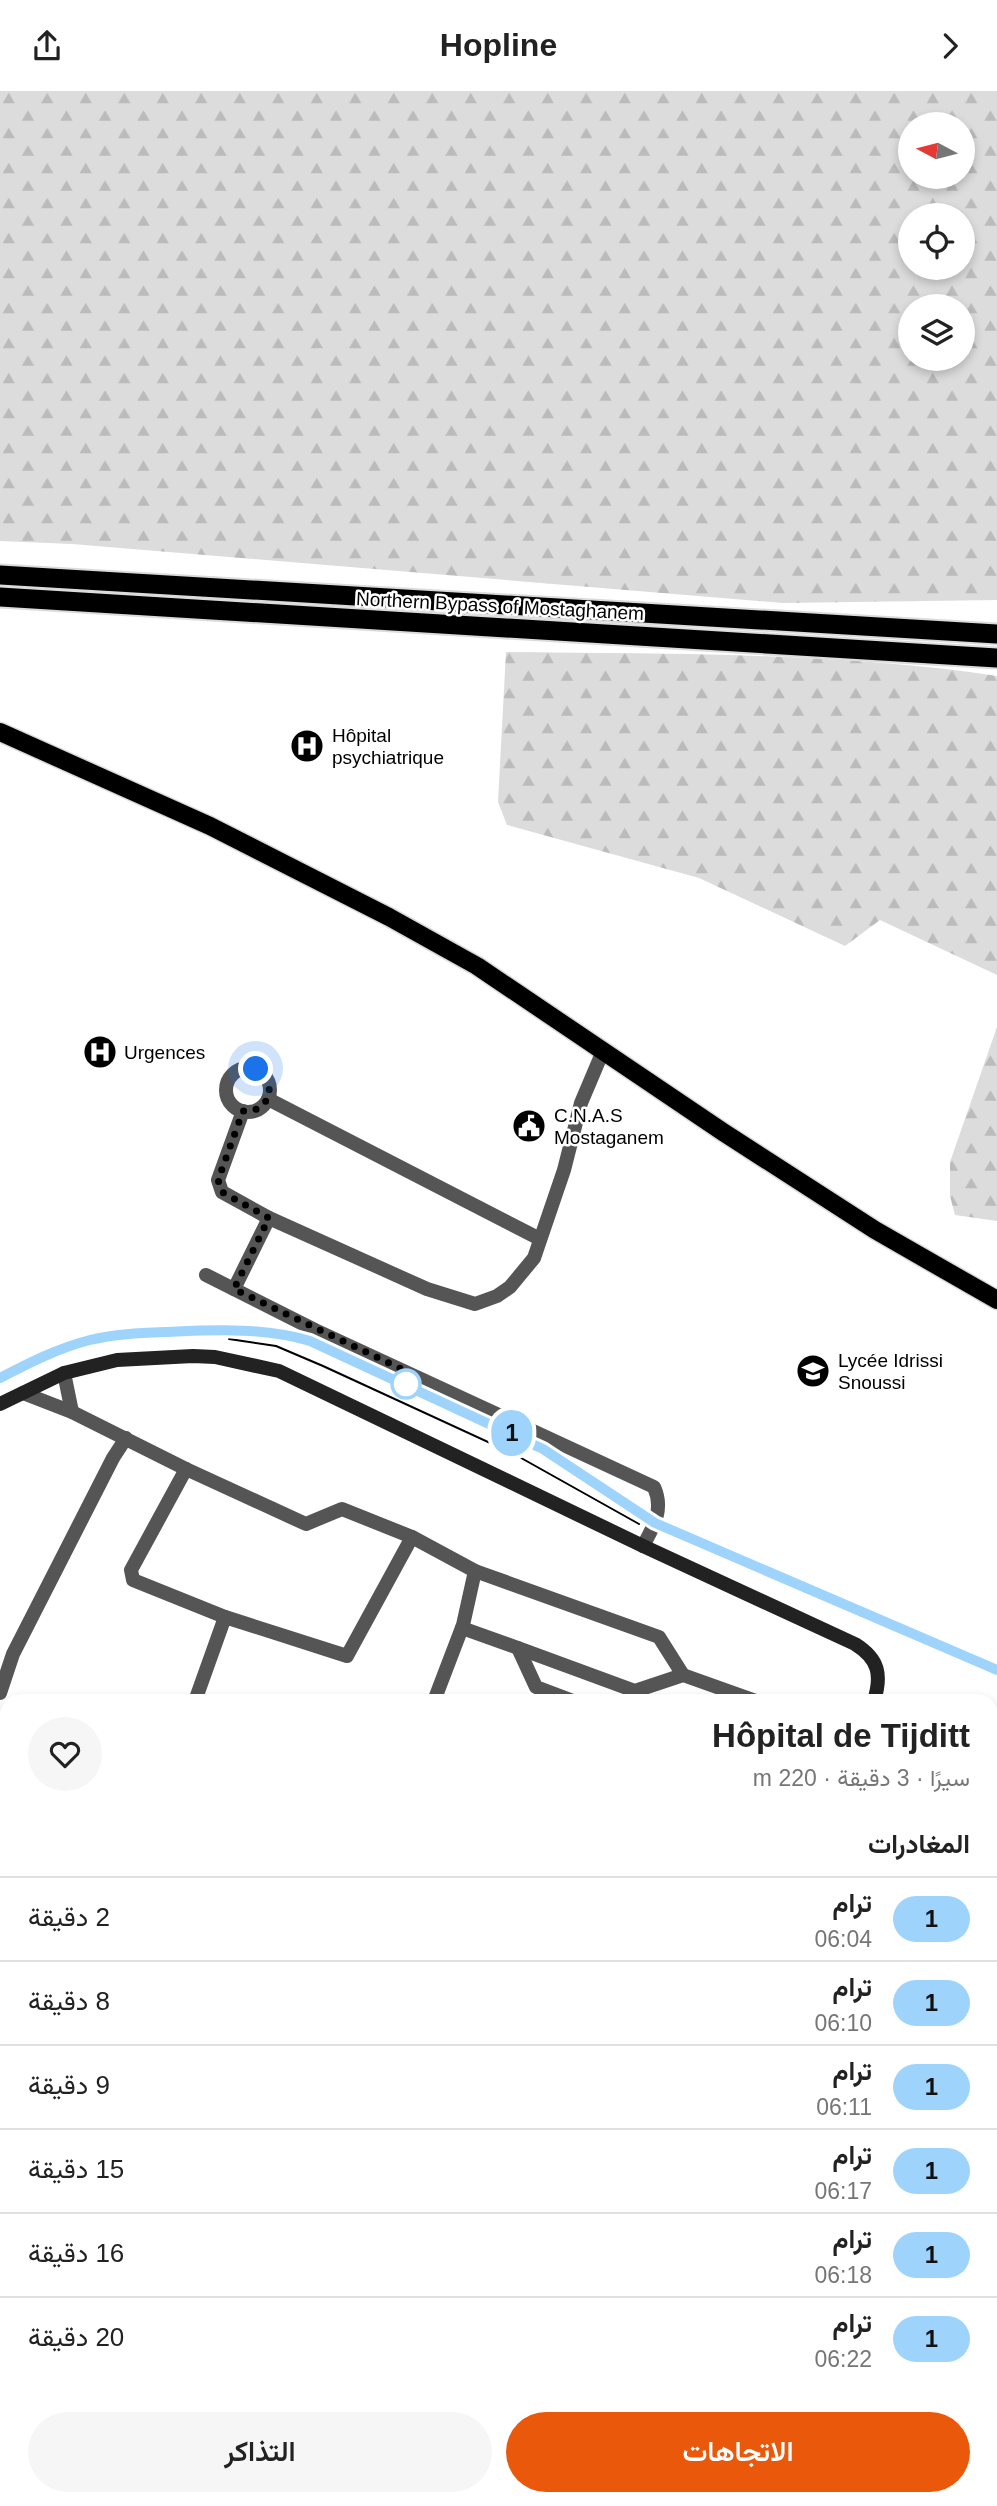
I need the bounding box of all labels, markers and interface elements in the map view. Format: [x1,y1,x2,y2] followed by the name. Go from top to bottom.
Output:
[28,27,66,65] icon: share
[440,27,557,63] text: Hopline
[931,27,969,65] icon: forward
[898,112,975,189] north arrow
[898,112,975,371] map controls
[898,203,975,280] button: locate
[898,294,975,371] button: layers
[355,588,645,624] street label: Northern Bypass of Mostaghanem
[332,725,444,768] place label: Hôpital psychiatrique
[288,727,326,765] hospital icon: Hôpital psychiatrique
[81,1033,119,1071] hospital icon: Urgences
[124,1042,205,1063] place label: Urgences
[238,1051,273,1086] your location
[554,1105,664,1148] place label: C.N.A.S Mostaganem
[510,1107,548,1145] public building icon: C.N.A.S Mostaganem
[838,1350,943,1393] place label: Lycée Idrissi Snoussi
[794,1352,832,1390] school or university icon: Lycée Idrissi Snoussi
[391,1369,421,1399] unlabelled marker
[489,1410,535,1456] line badge: 1
[505,1419,519,1446] text: 1
[28,1717,102,1791] button: heart
[712,1717,970,1754] text: Hôpital de Tijditt
[753,1765,970,1791] text: سيرًا · 3 دقيقة · 220 m
[868,1829,970,1859] text: المغادرات
[833,1888,872,1918] text: ترام
[28,1902,110,1932] text: 2 دقيقة
[925,1905,938,1932] text: 1
[814,1926,872,1952] text: 06:04
[833,1972,872,2002] text: ترام
[28,1986,110,2016] text: 8 دقيقة
[925,1989,938,2016] text: 1
[814,2010,872,2036] text: 06:10
[833,2056,872,2086] text: ترام
[28,2070,110,2100] text: 9 دقيقة
[925,2073,938,2100] text: 1
[816,2094,872,2120] text: 06:11
[833,2140,872,2170] text: ترام
[28,2154,124,2184] text: 15 دقيقة
[925,2157,938,2184] text: 1
[814,2178,872,2204] text: 06:17
[833,2224,872,2254] text: ترام
[28,2238,124,2268] text: 16 دقيقة
[925,2241,938,2268] text: 1
[814,2262,872,2288] text: 06:18
[833,2308,872,2338] text: ترام
[28,2322,124,2352] text: 20 دقيقة
[925,2325,938,2352] text: 1
[814,2346,872,2372] text: 06:22
[28,2412,492,2492] button: التذاكر
[506,2412,970,2492] button: الاتجاهات

